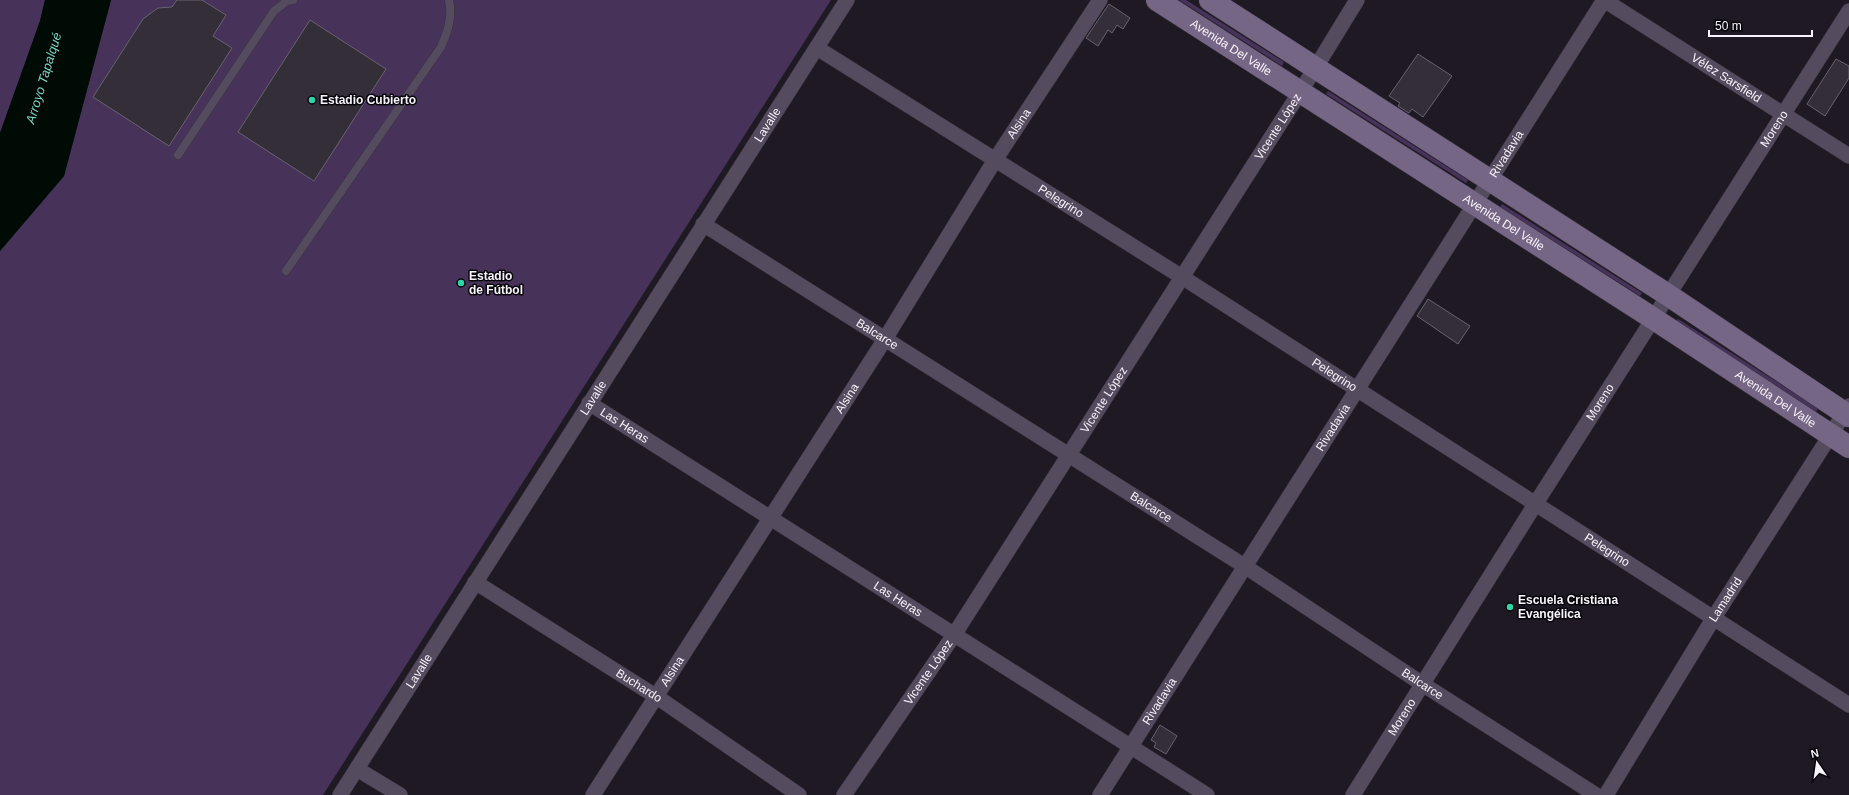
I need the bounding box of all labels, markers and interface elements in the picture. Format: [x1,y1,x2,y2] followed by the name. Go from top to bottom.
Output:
[1709,12,1812,38] scale bar
[1188,16,1275,79] street label: Avenida Del Valle
[1715,19,1742,33] text: 50 m
[22,31,65,127] water label: Arroyo Tapalqué
[1689,50,1764,105] street label: Vélez Sarsfield
[1252,91,1304,162] street label: Vicente López
[320,93,416,107] place label: Estadio Cubierto
[307,95,317,105] marker: Estadio Cubierto
[751,105,784,145] street label: Lavalle
[1004,106,1034,141] street label: Alsina
[1757,108,1791,150] street label: Moreno
[1486,128,1527,180] street label: Rivadavia
[1036,182,1086,221] street label: Pelegrino
[1460,191,1547,254] street label: Avenida Del Valle
[469,269,523,297] place label: Estadio de Fútbol
[456,278,466,288] marker: Estadio de Fútbol
[854,316,901,353] street label: Balcarce
[1309,355,1360,395] street label: Pelegrino
[1078,364,1130,436] street label: Vicente López
[1733,367,1819,431] street label: Avenida Del Valle
[577,378,610,418] street label: Lavalle
[832,381,862,416] street label: Alsina
[1583,381,1617,423] street label: Moreno
[1313,401,1353,454] street label: Rivadavia
[598,405,651,446] street label: Las Heras
[1128,489,1175,526] street label: Balcarce
[1582,530,1633,570] street label: Pelegrino
[1706,575,1745,624] street label: Lamadrid
[871,578,925,620] street label: Las Heras
[1518,593,1618,621] place label: Escuela Cristiana Evangélica
[1505,602,1515,612] marker: Escuela Cristiana Evangélica
[901,637,956,707] street label: Vicente López
[403,651,435,691] street label: Lavalle
[658,653,687,689] street label: Alsina
[1399,665,1446,703] street label: Balcarce
[614,666,665,705] street label: Buchardo
[1139,675,1180,727] street label: Rivadavia
[1385,696,1419,738] street label: Moreno
[1797,743,1837,783] north arrow
[1810,747,1820,760] text: N

